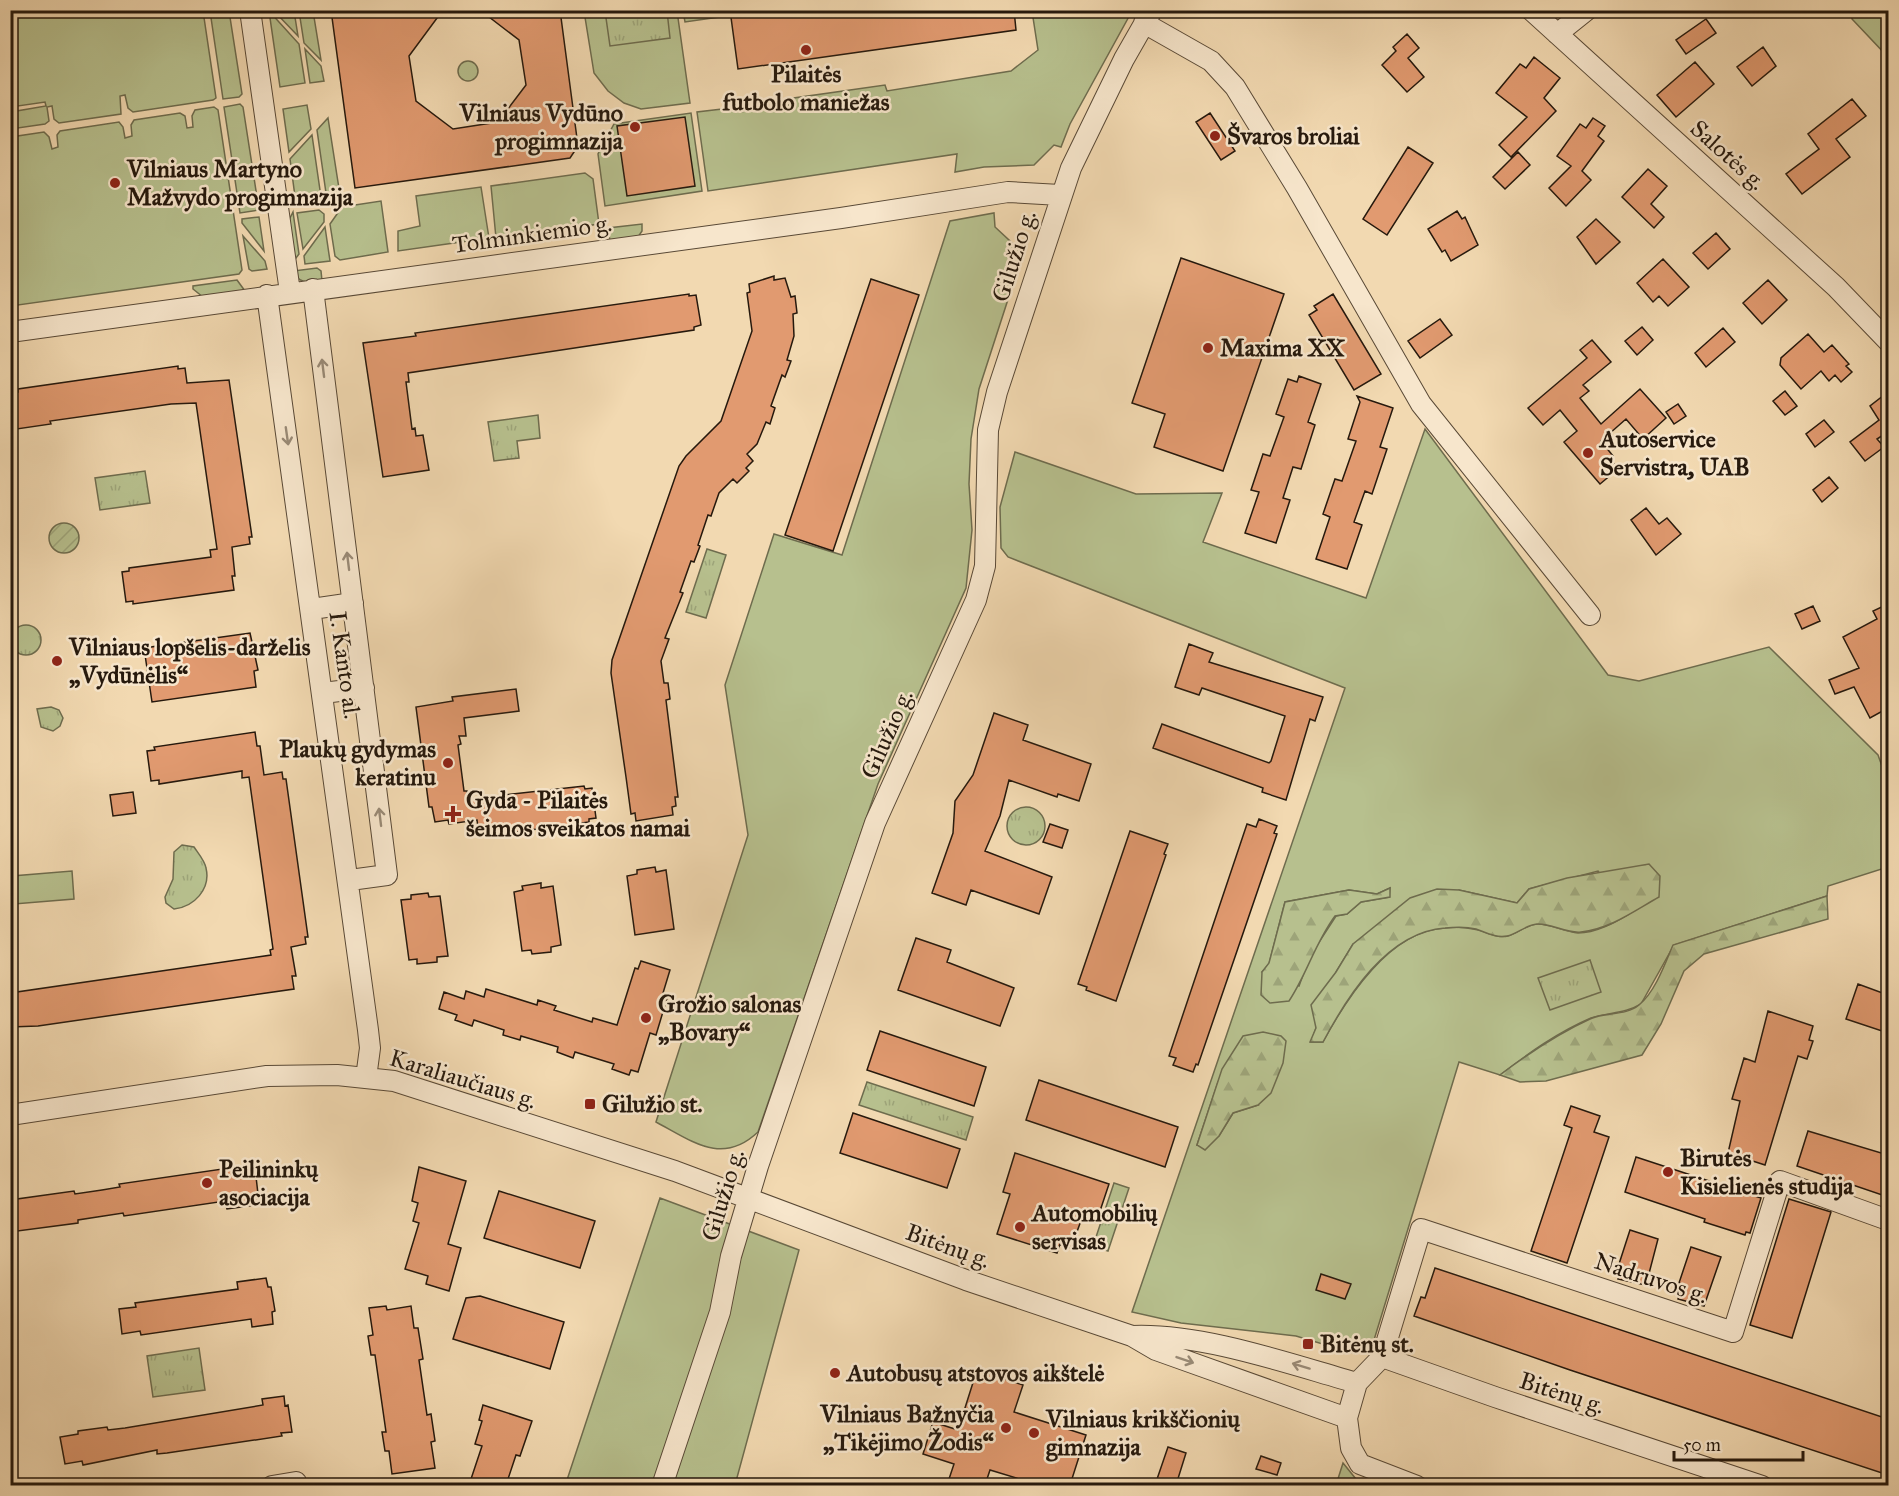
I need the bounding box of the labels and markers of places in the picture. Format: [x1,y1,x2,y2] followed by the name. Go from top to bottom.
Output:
[799,43,813,57] marker: Pilaitės futbolo maniežas
[722,59,890,117] place label: Pilaitės futbolo maniežas
[459,98,624,156] place label: Vilniaus Vydūno progimnazija
[628,120,642,134] marker: Vilniaus Vydūno progimnazija
[1227,121,1360,151] place label: Švaros broliai
[1208,129,1222,143] marker: Švaros broliai
[126,154,354,212] place label: Vilniaus Martyno Mažvydo progimnazija
[108,176,122,190] marker: Vilniaus Martyno Mažvydo progimnazija
[1220,333,1345,363] place label: Maxima XX
[1201,341,1215,355] marker: Maxima XX
[1598,424,1750,482] place label: Autoservice Servistra, UAB
[1581,446,1595,460] marker: Autoservice Servistra, UAB
[68,632,311,690] place label: Vilniaus lopšelis-darželis „Vydūnėlis“
[50,654,64,668] marker: Vilniaus lopšelis-darželis „Vydūnėlis“
[279,734,436,792] place label: Plaukų gydymas keratinu
[441,756,455,770] marker: Plaukų gydymas keratinu
[466,785,691,843] place label: Gyda - Pilaitės šeimos sveikatos namai
[444,805,462,823] marker: Gyda - Pilaitės šeimos sveikatos namai
[658,989,801,1047] place label: Grožio salonas „Bovary“
[639,1011,653,1025] marker: Grožio salonas „Bovary“
[602,1089,703,1119] place label: Gilužio st.
[583,1097,597,1111] marker: Gilužio st.
[1680,1143,1854,1201] place label: Birutės Kisielienės studija
[219,1154,319,1212] place label: Peilininkų asociacija
[1661,1165,1675,1179] marker: Birutės Kisielienės studija
[200,1176,214,1190] marker: Peilininkų asociacija
[1030,1198,1158,1256] place label: Automobilių servisas
[1013,1220,1027,1234] marker: Automobilių servisas
[1320,1329,1414,1359] place label: Bitėnų st.
[1301,1337,1315,1351] marker: Bitėnų st.
[845,1358,1105,1388] place label: Autobusų atstovos aikštelė
[828,1366,842,1380] marker: Autobusų atstovos aikštelė
[819,1399,995,1457] place label: Vilniaus Bažnyčia „Tikėjimo Žodis“
[1045,1404,1240,1462] place label: Vilniaus krikščionių gimnazija
[999,1421,1013,1435] marker: Vilniaus Bažnyčia „Tikėjimo Žodis“
[1027,1426,1041,1440] marker: Vilniaus krikščionių gimnazija

